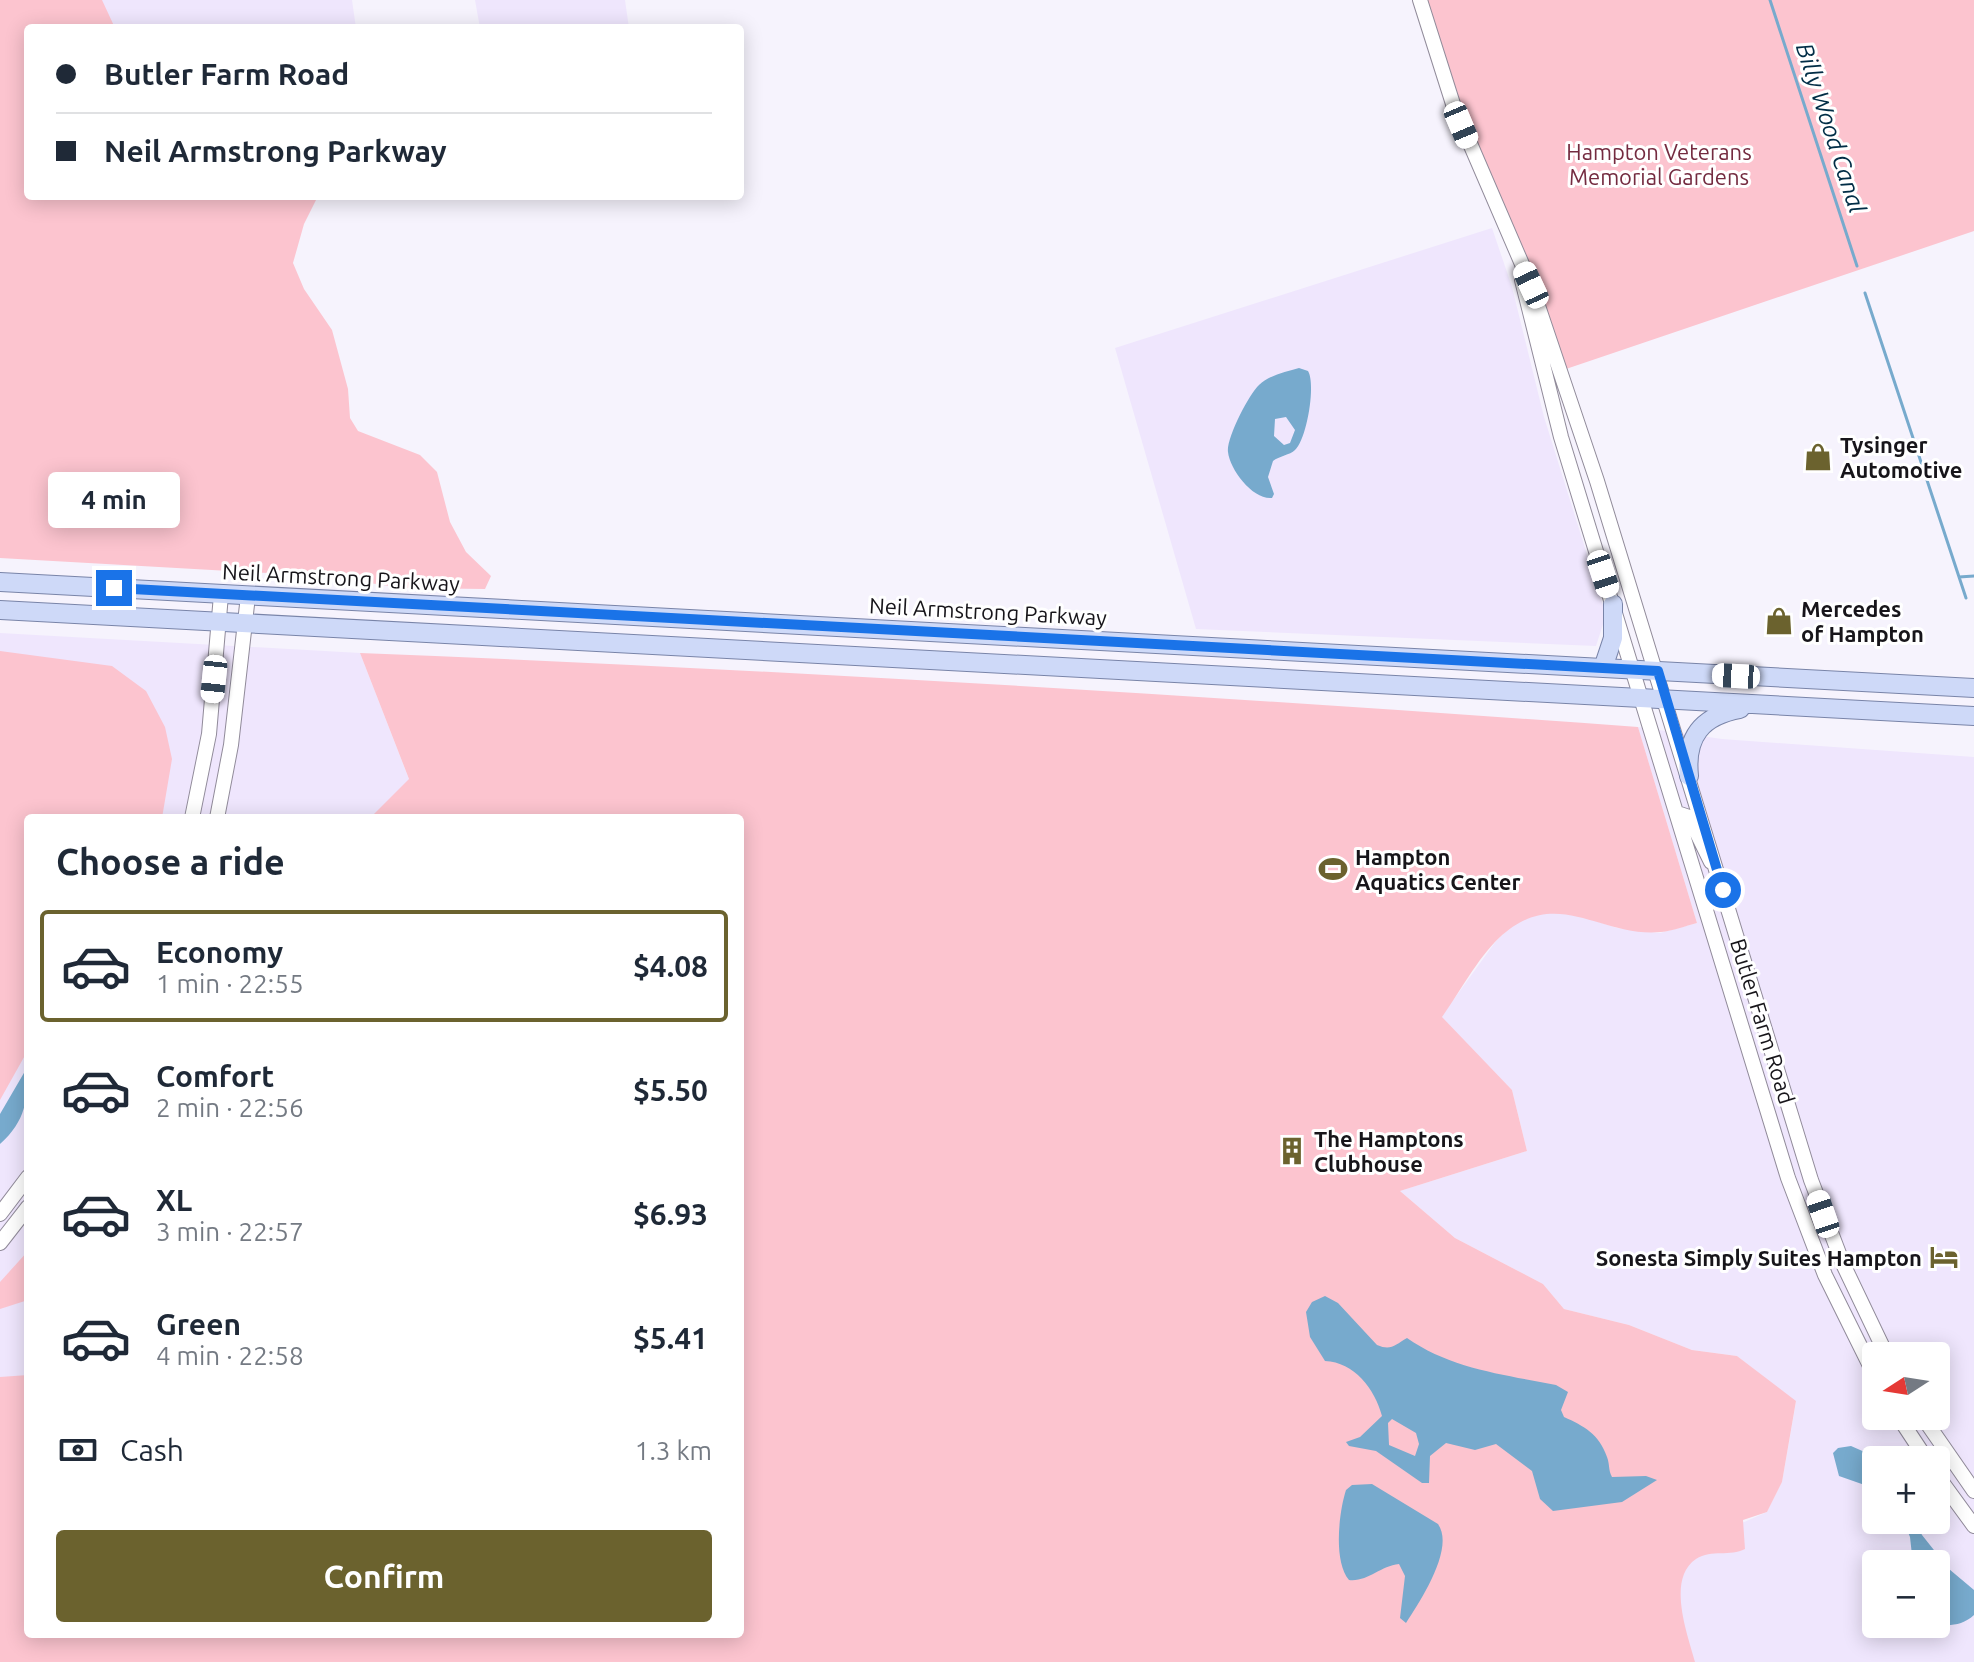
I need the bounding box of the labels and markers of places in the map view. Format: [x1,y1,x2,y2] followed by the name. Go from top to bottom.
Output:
[1840,432,1962,482] place label: Tysinger Automotive
[1803,442,1833,472] shop icon: Tysinger Automotive
[1801,596,1924,646] place label: Mercedes of Hampton
[1764,606,1794,636] shop icon: Mercedes of Hampton
[1355,844,1521,894] place label: Hampton Aquatics Center
[1318,854,1348,884] sports icon: Hampton Aquatics Center
[1314,1126,1464,1176] place label: The Hamptons Clubhouse
[1277,1136,1307,1166] building icon: The Hamptons Clubhouse
[1929,1242,1959,1272] hotel icon: Sonesta Simply Suites Hampton
[1596,1245,1922,1270] place label: Sonesta Simply Suites Hampton

